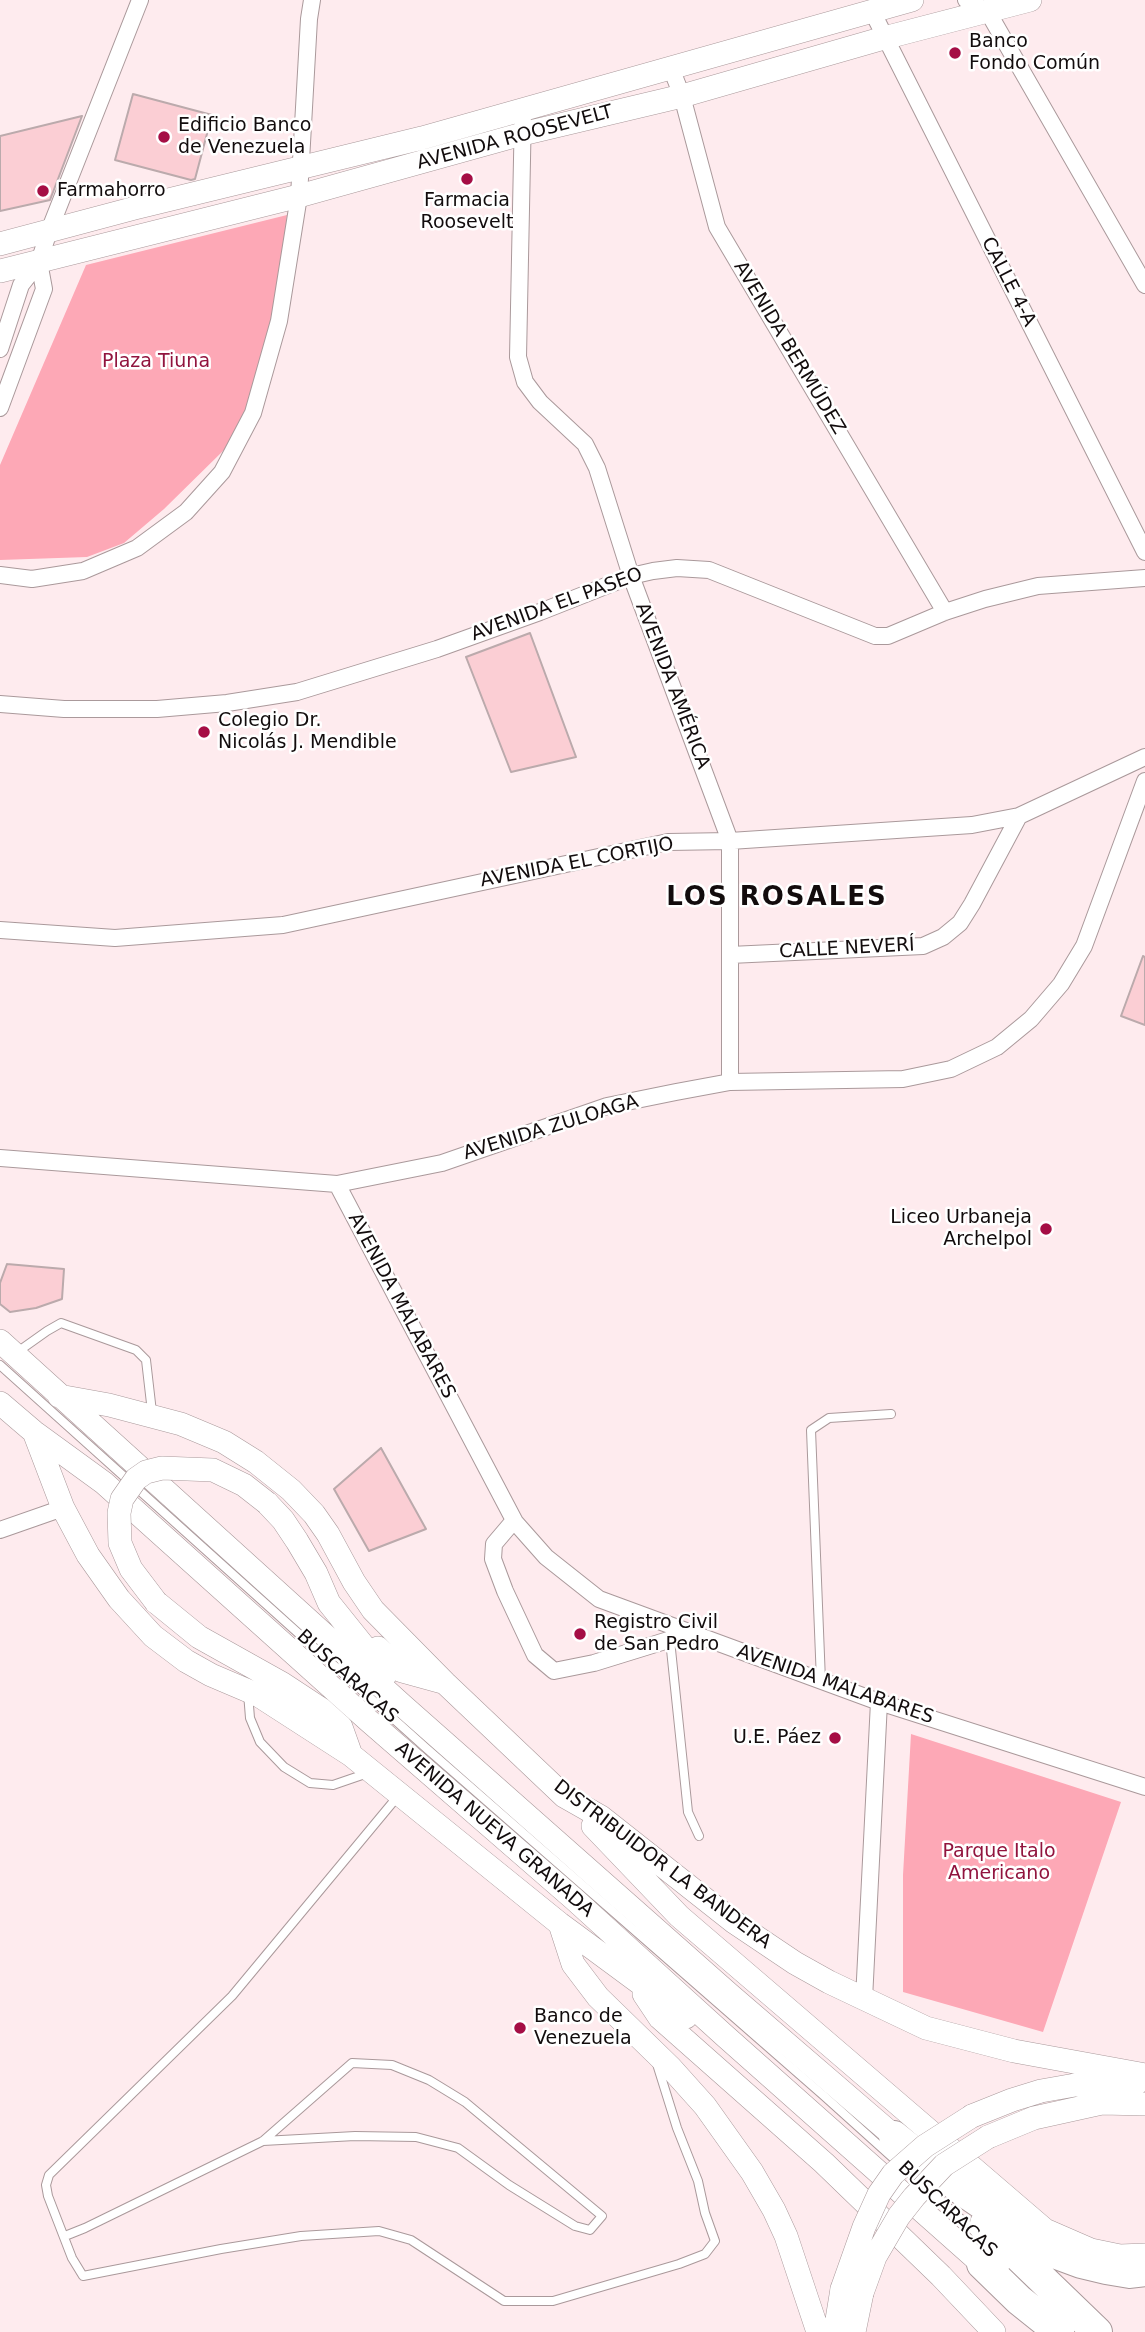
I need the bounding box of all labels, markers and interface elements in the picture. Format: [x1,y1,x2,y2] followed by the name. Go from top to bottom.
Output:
[969,31,1100,75] place label: Banco Fondo Común
[947,45,963,61] marker: Banco Fondo Común
[415,101,615,175] street label: AVENIDA ROOSEVELT
[178,115,311,159] place label: Edificio Banco de Venezuela
[156,129,172,145] marker: Edificio Banco de Venezuela
[459,171,475,187] marker: Farmacia Roosevelt
[57,180,166,202] place label: Farmahorro
[35,183,51,199] marker: Farmahorro
[421,190,513,234] place label: Farmacia Roosevelt
[976,234,1040,330] street label: CALLE 4-A
[728,257,850,439] street label: AVENIDA BERMÚDEZ
[102,351,210,373] park label: Plaza Tiuna
[468,563,646,647] street label: AVENIDA EL PASEO
[630,600,714,772] street label: AVENIDA AMÉRICA
[218,710,397,754] place label: Colegio Dr. Nicolás J. Mendible
[196,724,212,740] marker: Colegio Dr. Nicolás J. Mendible
[478,833,676,893] street label: AVENIDA EL CORTIJO
[668,882,886,914] district label: LOS ROSALES
[779,934,915,964] street label: CALLE NEVERÍ
[461,1091,641,1165] street label: AVENIDA ZULOAGA
[890,1207,1032,1251] place label: Liceo Urbaneja Archelpol
[342,1209,460,1403] street label: AVENIDA MALABARES
[1038,1221,1054,1237] marker: Liceo Urbaneja Archelpol
[594,1612,719,1656] place label: Registro Civil de San Pedro
[292,1625,402,1729] street label: BUSCARACAS
[572,1626,588,1642] marker: Registro Civil de San Pedro
[734,1641,936,1729] street label: AVENIDA MALABARES
[733,1727,821,1749] place label: U.E. Páez
[827,1730,843,1746] marker: U.E. Páez
[390,1738,598,1922] street label: AVENIDA NUEVA GRANADA
[549,1776,775,1954] street label: DISTRIBUIDOR LA BANDERA
[942,1841,1056,1885] park label: Parque Italo Americano
[534,2006,632,2050] place label: Banco de Venezuela
[512,2020,528,2036] marker: Banco de Venezuela
[893,2157,1001,2263] street label: BUSCARACAS

